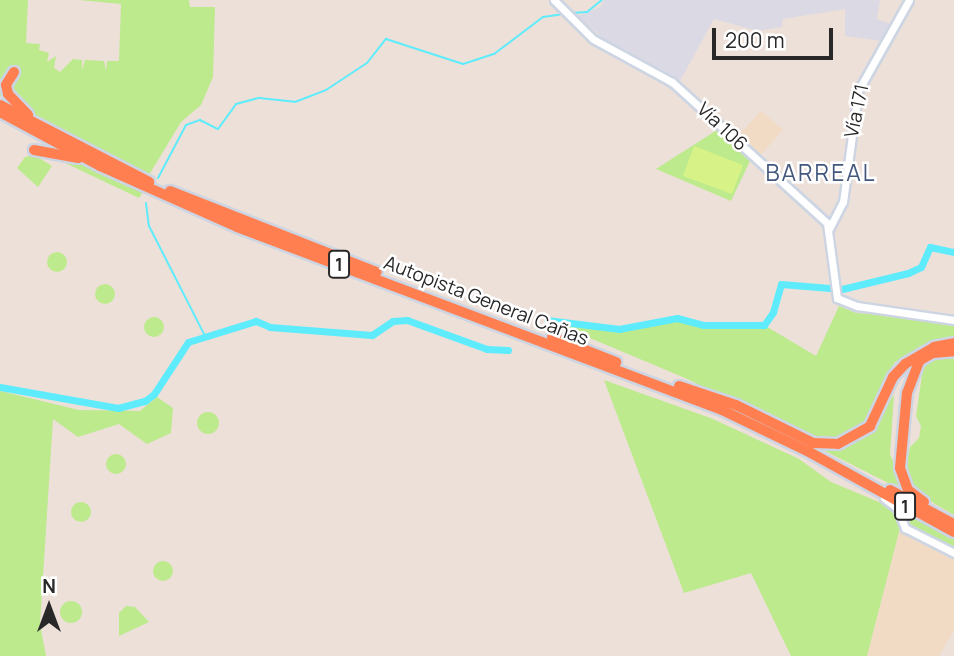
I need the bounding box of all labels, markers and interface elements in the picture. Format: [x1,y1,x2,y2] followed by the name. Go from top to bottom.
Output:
[716,14,837,58] scale bar
[725,26,785,54] text: 200 m
[840,82,874,140] street label: Vía 171
[692,98,752,156] street label: Vía 106
[766,158,876,186] district label: BARREAL
[327,250,351,278] road number: 1
[381,251,591,351] street label: Autopista General Cañas
[893,492,917,520] road number: 1
[14,572,84,642] north arrow
[42,573,56,599] text: N

